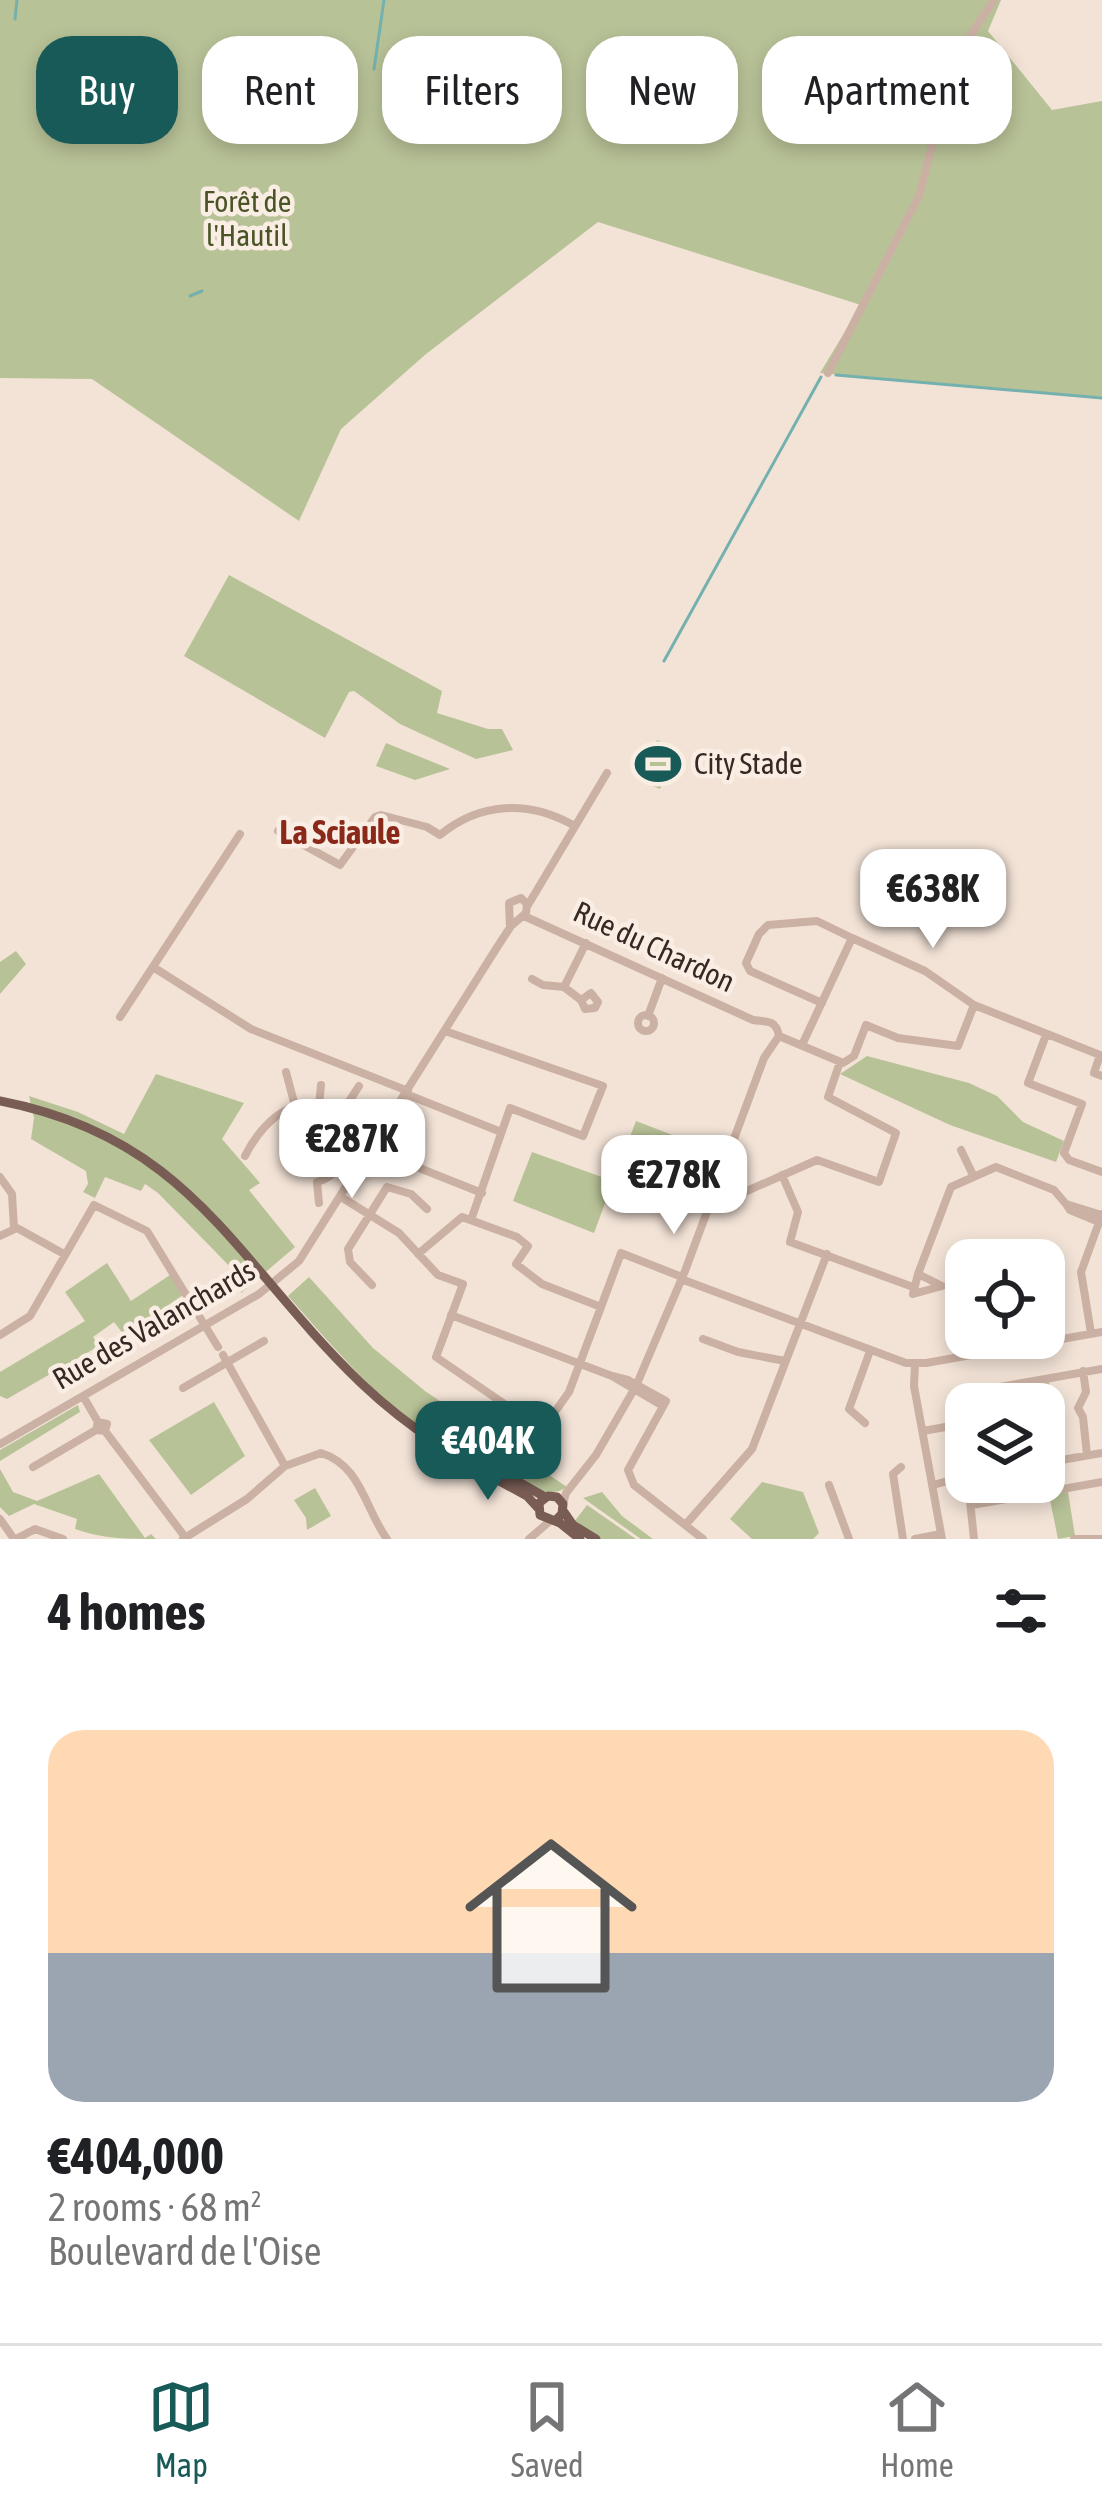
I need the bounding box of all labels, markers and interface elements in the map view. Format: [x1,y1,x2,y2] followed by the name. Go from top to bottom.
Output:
[36,36,178,144] chip: Buy
[202,36,358,144] chip: Rent
[382,36,562,144] chip: Filters
[586,36,738,144] chip: New
[762,36,1012,144] chip: Apartment
[203,184,291,252] park label: Forêt de l'Hautil
[633,739,683,789] sports icon: City Stade
[694,746,803,780] place label: City Stade
[280,813,401,851] district label: La Sciaule
[849,849,1017,951] pin: €638K
[887,866,979,910] text: €638K
[568,894,740,998] street label: Rue du Chardon
[268,1099,436,1201] pin: €287K
[306,1116,398,1160] text: €287K
[590,1135,758,1237] pin: €278K
[628,1152,720,1196] text: €278K
[945,1239,1065,1503] map controls
[945,1239,1065,1359] button: locate
[47,1253,260,1396] street label: Rue des Valanchards
[945,1383,1065,1503] button: layers
[404,1401,572,1503] pin: €404K
[442,1418,534,1462] text: €404K
[988,1578,1054,1644] icon: filters
[48,1582,206,1641] text: 4 homes
[443,1808,659,2024] icon: home
[48,2126,224,2185] text: €404,000
[48,2185,262,2229] text: 2 rooms · 68 m²
[48,2229,322,2273] text: Boulevard de l'Oise
[148,2374,214,2484] tab: Map
[511,2374,584,2484] tab: Saved
[880,2374,954,2484] tab: Home

